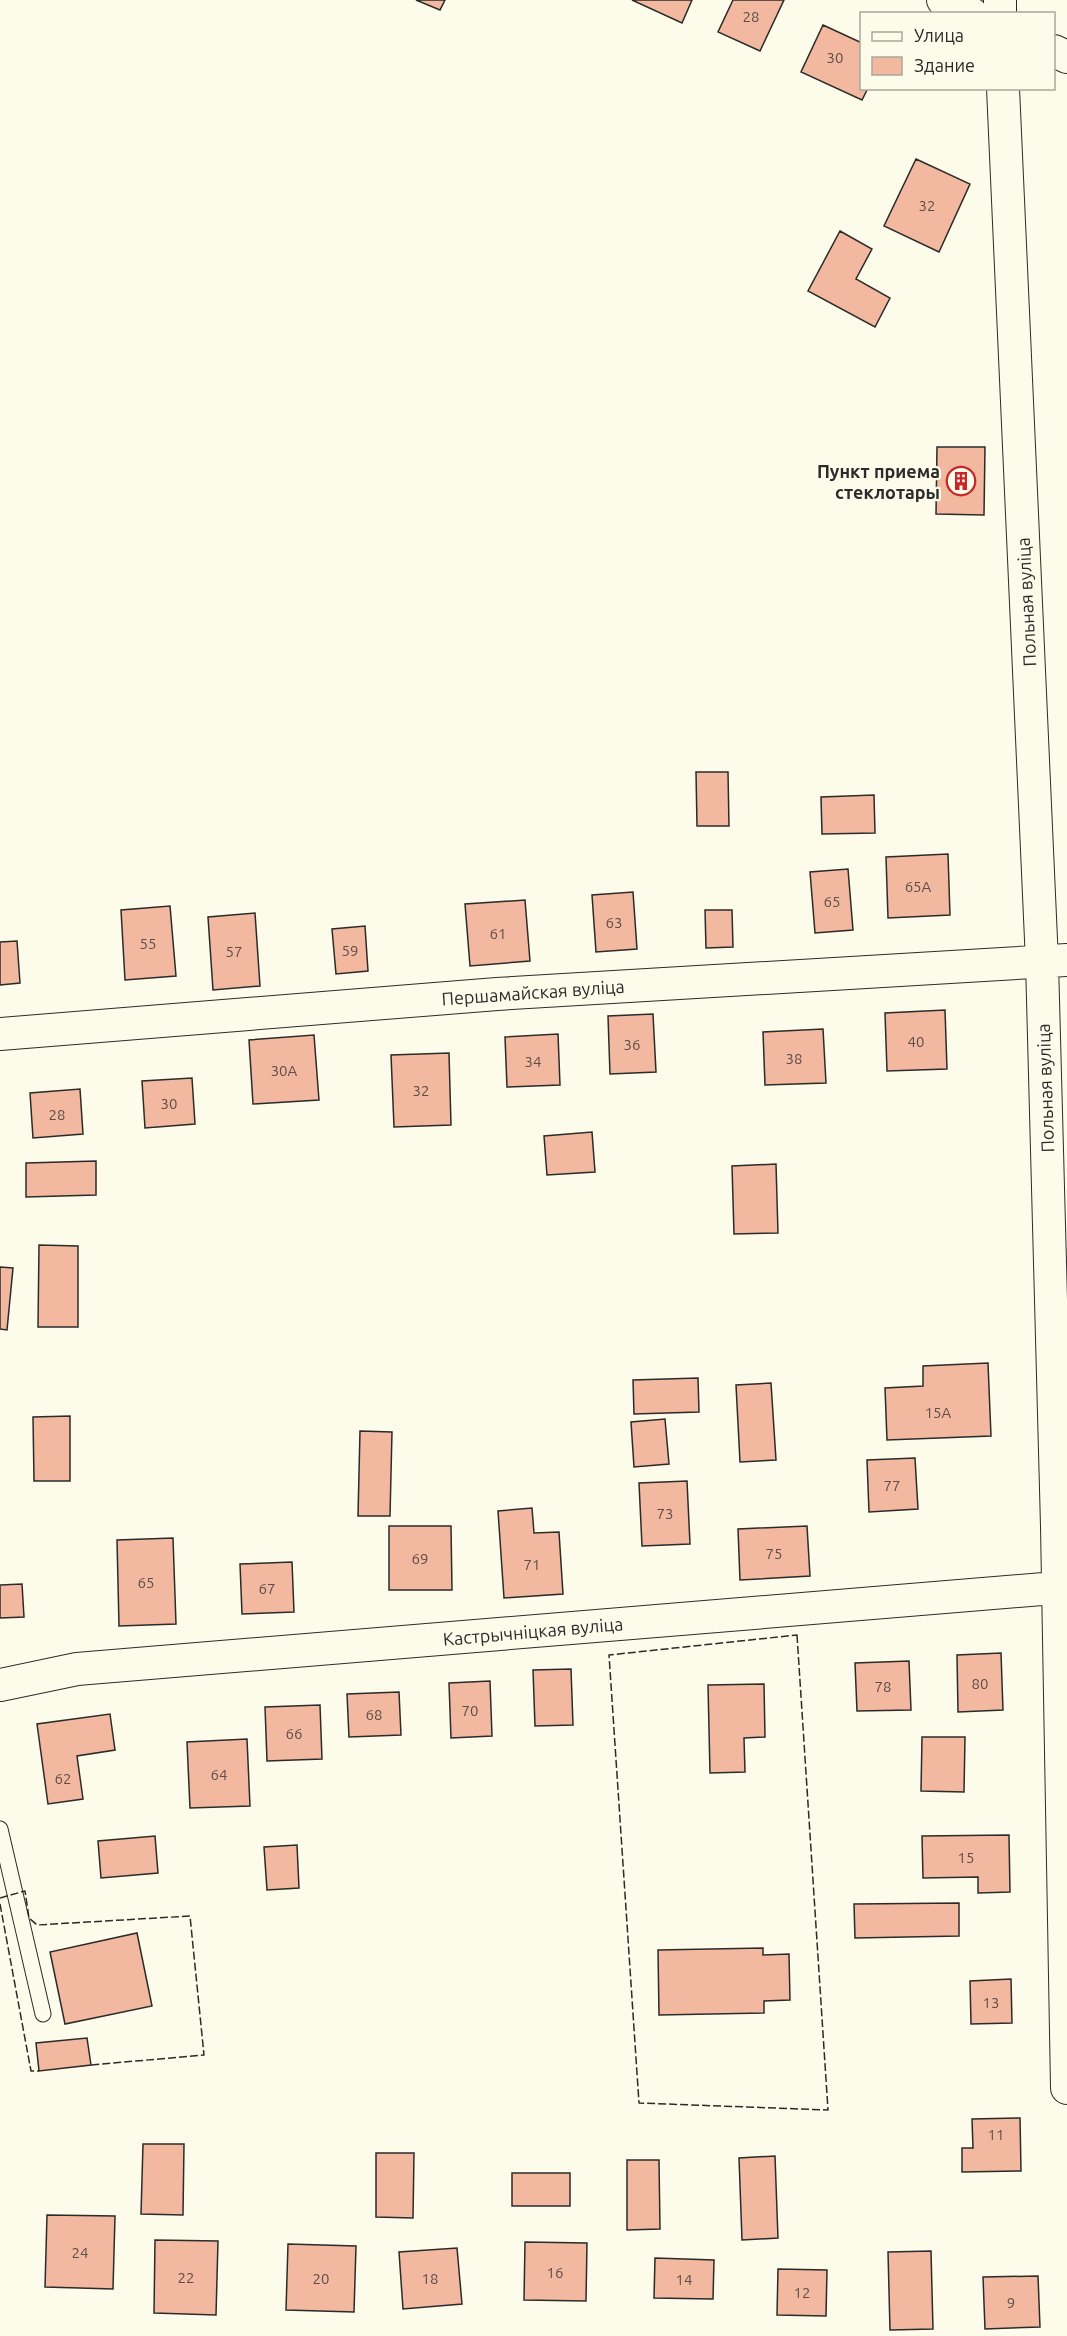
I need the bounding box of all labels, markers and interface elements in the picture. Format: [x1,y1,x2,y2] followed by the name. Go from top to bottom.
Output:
[743,8,759,25] house number: 28
[860,12,1055,90] legend
[914,25,964,45] text: Улица
[827,49,843,66] house number: 30
[914,55,975,75] text: Здание
[919,197,935,214] house number: 32
[817,461,940,502] place label: Пункт приема стеклотары
[945,465,977,497] building icon: Пункт приема стеклотары
[1013,537,1039,667] street label: Польная вуліца
[905,878,932,895] house number: 65А
[824,893,840,910] house number: 65
[606,914,622,931] house number: 63
[490,925,506,942] house number: 61
[140,935,156,952] house number: 55
[342,942,358,959] house number: 59
[226,943,242,960] house number: 57
[441,976,625,1008] street label: Першамайская вуліца
[1033,1023,1057,1153] street label: Польная вуліца
[908,1033,924,1050] house number: 40
[624,1036,640,1053] house number: 36
[786,1050,802,1067] house number: 38
[525,1053,541,1070] house number: 34
[271,1062,298,1079] house number: 30А
[413,1082,429,1099] house number: 32
[161,1095,177,1112] house number: 30
[49,1106,65,1123] house number: 28
[925,1404,952,1421] house number: 15А
[884,1477,900,1494] house number: 77
[657,1505,673,1522] house number: 73
[766,1545,782,1562] house number: 75
[412,1550,428,1567] house number: 69
[524,1556,540,1573] house number: 71
[138,1574,154,1591] house number: 65
[259,1580,275,1597] house number: 67
[442,1613,624,1649] street label: Кастрычніцкая вуліца
[972,1675,988,1692] house number: 80
[875,1678,891,1695] house number: 78
[462,1702,478,1719] house number: 70
[366,1706,382,1723] house number: 68
[286,1725,302,1742] house number: 66
[211,1766,227,1783] house number: 64
[55,1770,71,1787] house number: 62
[958,1849,974,1866] house number: 15
[983,1994,999,2011] house number: 13
[988,2126,1004,2143] house number: 11
[72,2244,88,2261] house number: 24
[547,2264,563,2281] house number: 16
[178,2269,194,2286] house number: 22
[313,2270,329,2287] house number: 20
[422,2270,438,2287] house number: 18
[676,2271,692,2288] house number: 14
[794,2284,810,2301] house number: 12
[1007,2294,1015,2311] house number: 9

